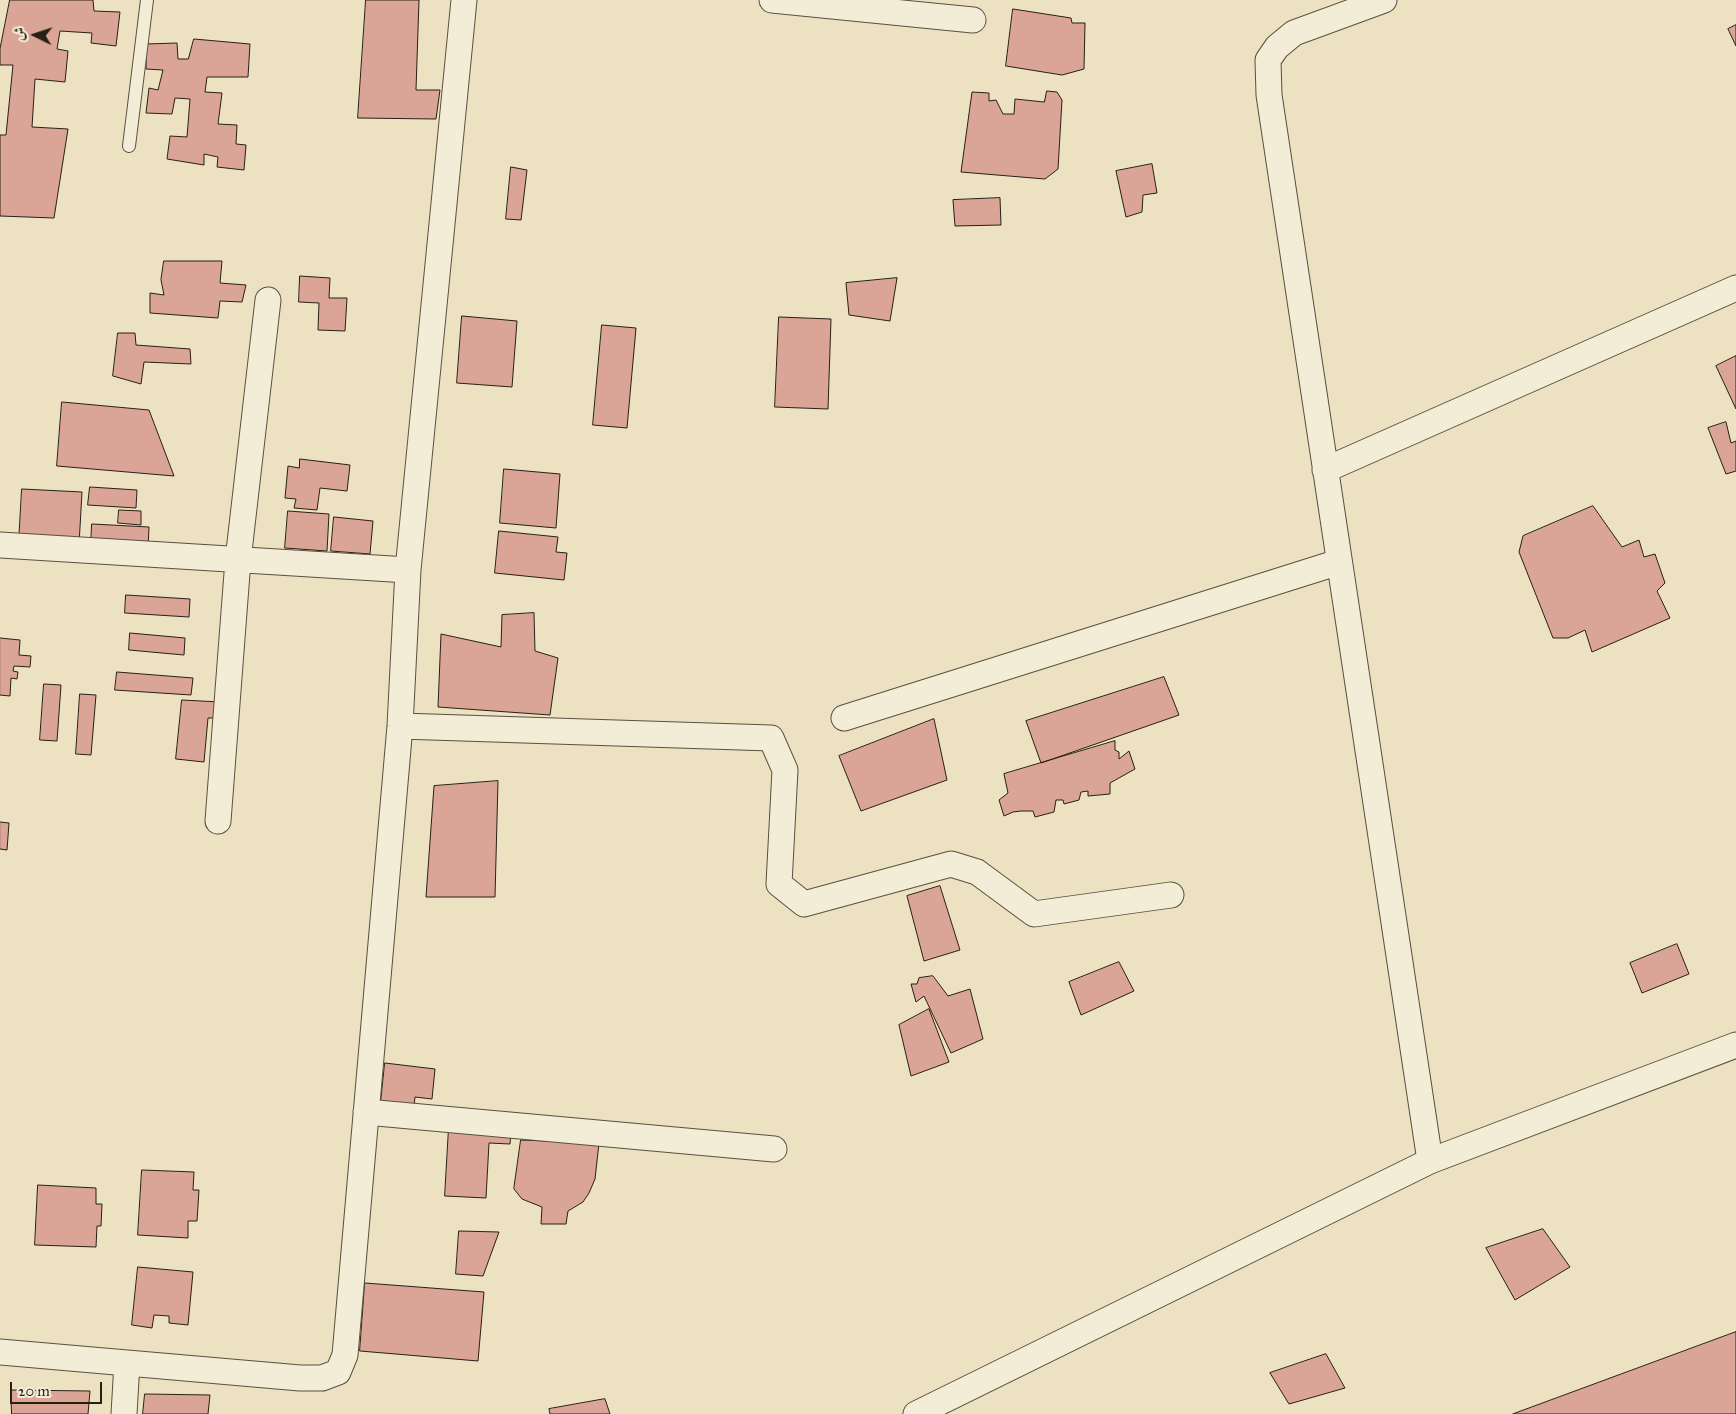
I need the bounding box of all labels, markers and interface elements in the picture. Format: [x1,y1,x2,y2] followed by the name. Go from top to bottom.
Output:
[10,10,60,60] north arrow
[11,26,29,41] text: ش
[12,1372,105,1404] scale bar
[18,1382,50,1400] text: 20 m

